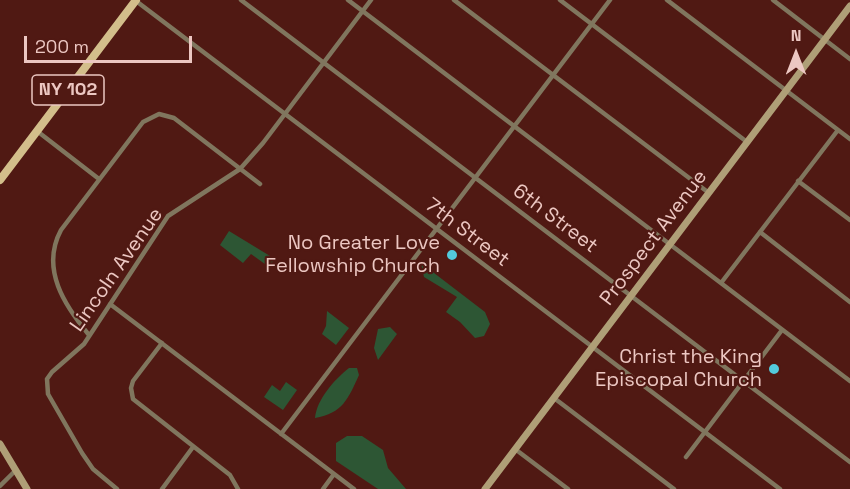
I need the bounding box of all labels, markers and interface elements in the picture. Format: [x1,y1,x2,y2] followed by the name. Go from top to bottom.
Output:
[27,24,195,62] scale bar
[766,24,826,84] north arrow
[791,25,801,46] text: N
[35,35,89,58] text: 200 m
[32,75,104,105] road number: NY 102
[595,166,713,310] street label: Prospect Avenue
[508,179,602,259] street label: 6th Street
[420,194,514,272] street label: 7th Street
[65,204,169,336] street label: Lincoln Avenue
[265,232,440,279] place label: No Greater Love Fellowship Church
[445,248,459,262] marker: No Greater Love Fellowship Church
[595,346,762,393] place label: Christ the King Episcopal Church
[767,362,781,376] marker: Christ the King Episcopal Church

